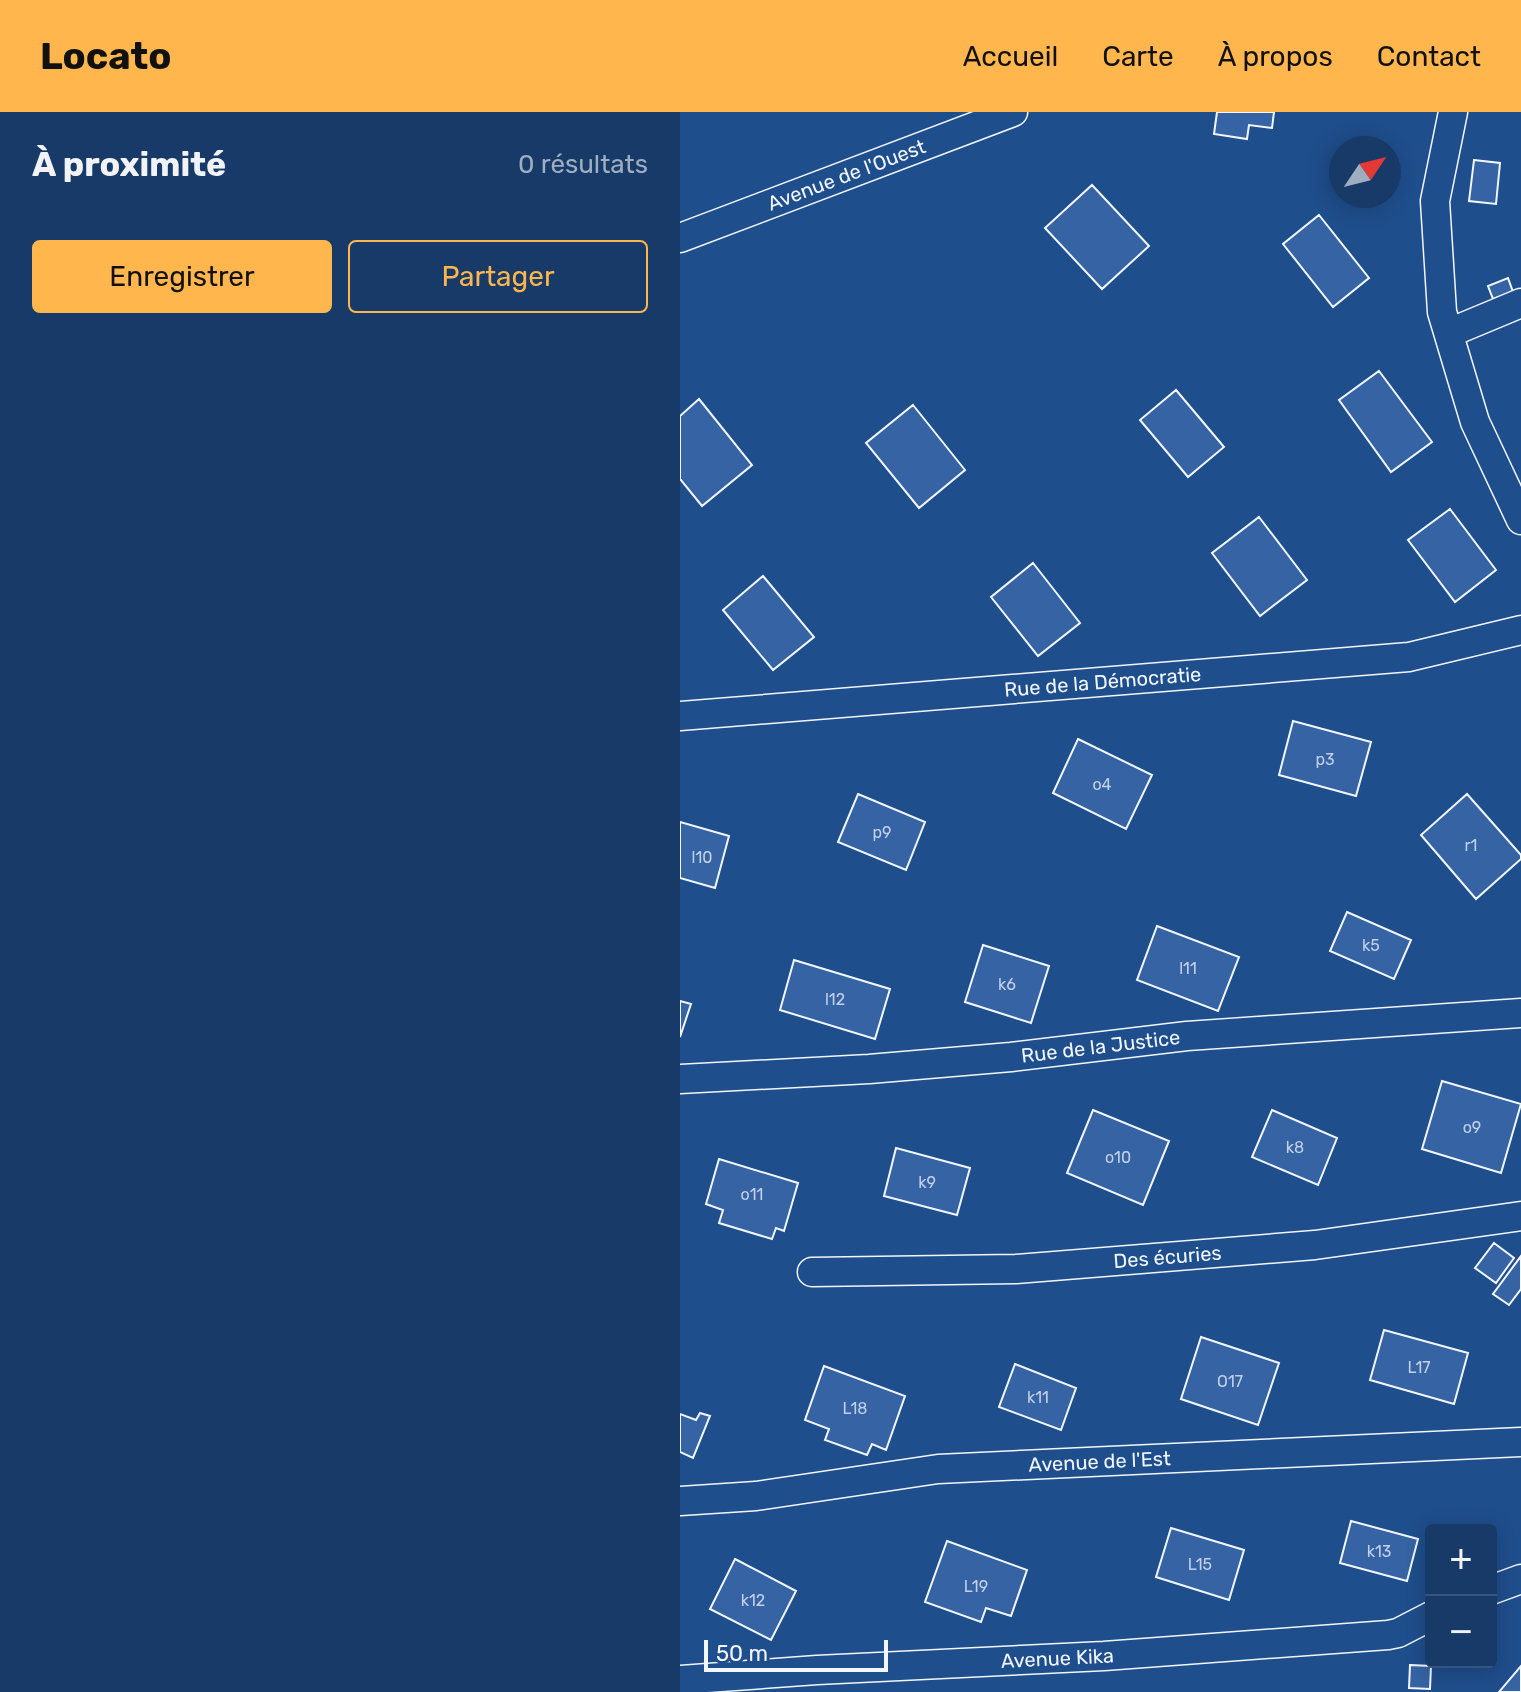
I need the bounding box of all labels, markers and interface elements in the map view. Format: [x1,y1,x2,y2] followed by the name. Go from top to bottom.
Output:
[40,33,171,79] text: Locato
[963,40,1058,73] text: Accueil
[1102,40,1174,73] text: Carte
[1218,40,1333,73] text: À propos
[1377,40,1481,73] text: Contact
[764,134,929,216] street label: Avenue de l'Ouest
[1329,136,1401,208] north arrow
[32,144,226,185] text: À proximité
[518,149,648,180] text: 0 résultats
[32,240,332,313] button: Enregistrer
[348,240,648,313] button: Partager
[1003,662,1202,702] street label: Rue de la Démocratie
[1315,750,1335,769] house number: p3
[1092,775,1112,794] house number: o4
[872,823,892,842] house number: p9
[1465,836,1477,855] house number: r1
[692,848,712,867] house number: l10
[1362,936,1380,955] house number: k5
[1179,959,1197,978] house number: l11
[998,975,1016,994] house number: k6
[825,990,845,1009] house number: l12
[1020,1025,1181,1068] street label: Rue de la Justice
[1463,1118,1481,1137] house number: o9
[1286,1138,1304,1157] house number: k8
[1105,1148,1131,1167] house number: o10
[918,1173,936,1192] house number: k9
[741,1185,763,1204] house number: o11
[1113,1241,1222,1273] street label: Des écuries
[1408,1358,1431,1377] house number: L17
[1217,1372,1243,1391] house number: O17
[1027,1388,1049,1407] house number: k11
[843,1399,867,1418] house number: L18
[1028,1446,1172,1477] street label: Avenue de l'Est
[1425,1524,1497,1668] map controls
[1425,1524,1497,1596] button: +
[1367,1542,1391,1561] house number: k13
[1188,1555,1212,1574] house number: L15
[964,1577,988,1596] house number: L19
[741,1591,765,1610] house number: k12
[1425,1596,1497,1668] button: −
[704,1636,888,1672] scale bar
[716,1640,768,1667] text: 50 m
[1000,1643,1115,1673] street label: Avenue Kika

